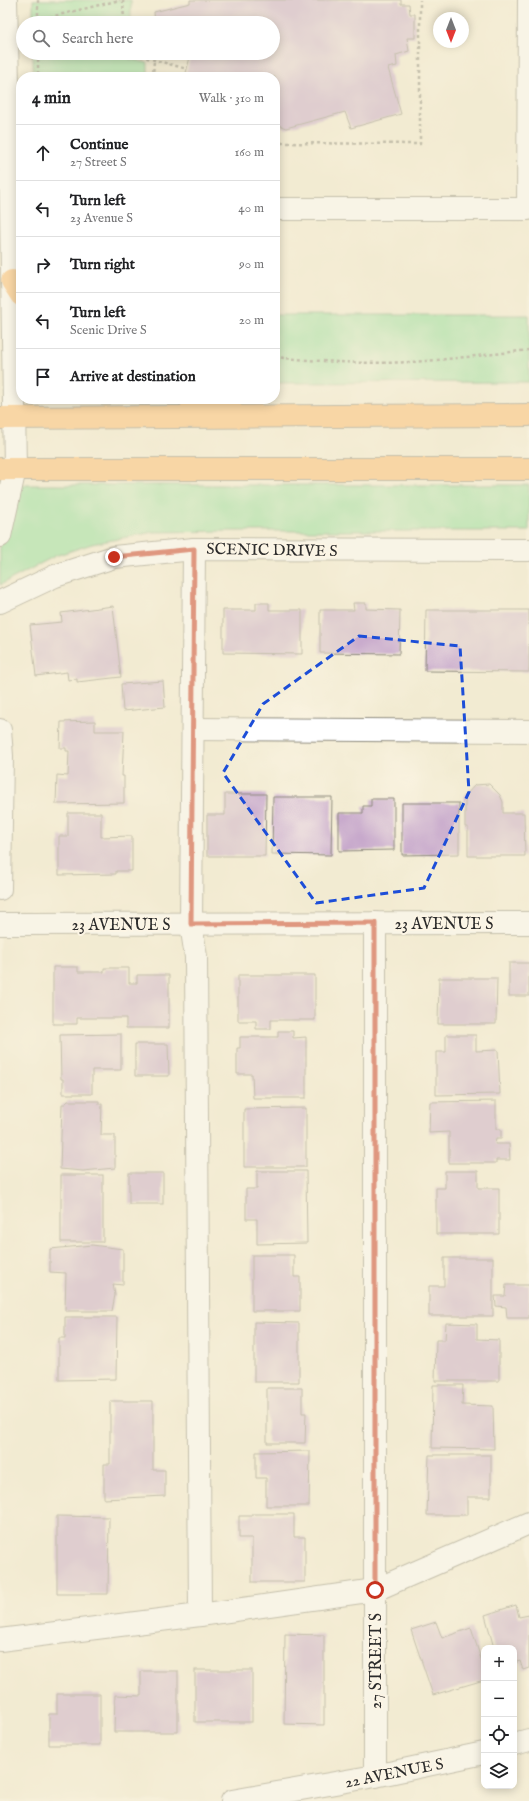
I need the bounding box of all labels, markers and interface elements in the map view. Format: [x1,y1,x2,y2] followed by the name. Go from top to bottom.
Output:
[433,12,469,48] north arrow
[16,16,280,60] search box
[30,27,52,49] icon: search
[62,29,133,48] text: Search here
[32,88,71,109] text: 4 min
[199,90,264,107] text: Walk · 310 m
[70,135,128,154] text: Continue
[32,142,54,164] icon: ahead
[234,144,264,161] text: 160 m
[70,154,127,171] text: 27 Street S
[70,191,126,210] text: Turn left
[32,198,54,220] icon: left
[238,200,264,217] text: 40 m
[70,210,133,227] text: 23 Avenue S
[32,254,54,276] icon: right
[70,255,135,274] text: Turn right
[239,256,264,273] text: 90 m
[70,303,126,322] text: Turn left
[32,310,54,332] icon: left
[239,312,264,329] text: 20 m
[70,322,147,339] text: Scenic Drive S
[32,366,54,388] icon: arrive
[70,367,196,386] text: Arrive at destination
[206,540,338,562] street label: SCENIC DRIVE S
[105,548,123,566] route end
[395,915,493,935] street label: 23 AVENUE S
[72,916,170,936] street label: 23 AVENUE S
[366,1581,384,1599] route start
[367,1613,387,1709] street label: 27 STREET S
[481,1645,517,1789] map controls
[481,1645,517,1681] button: +
[481,1681,517,1717] button: −
[481,1717,517,1753] button: locate
[481,1753,517,1789] button: layers
[343,1755,446,1793] street label: 22 AVENUE S

